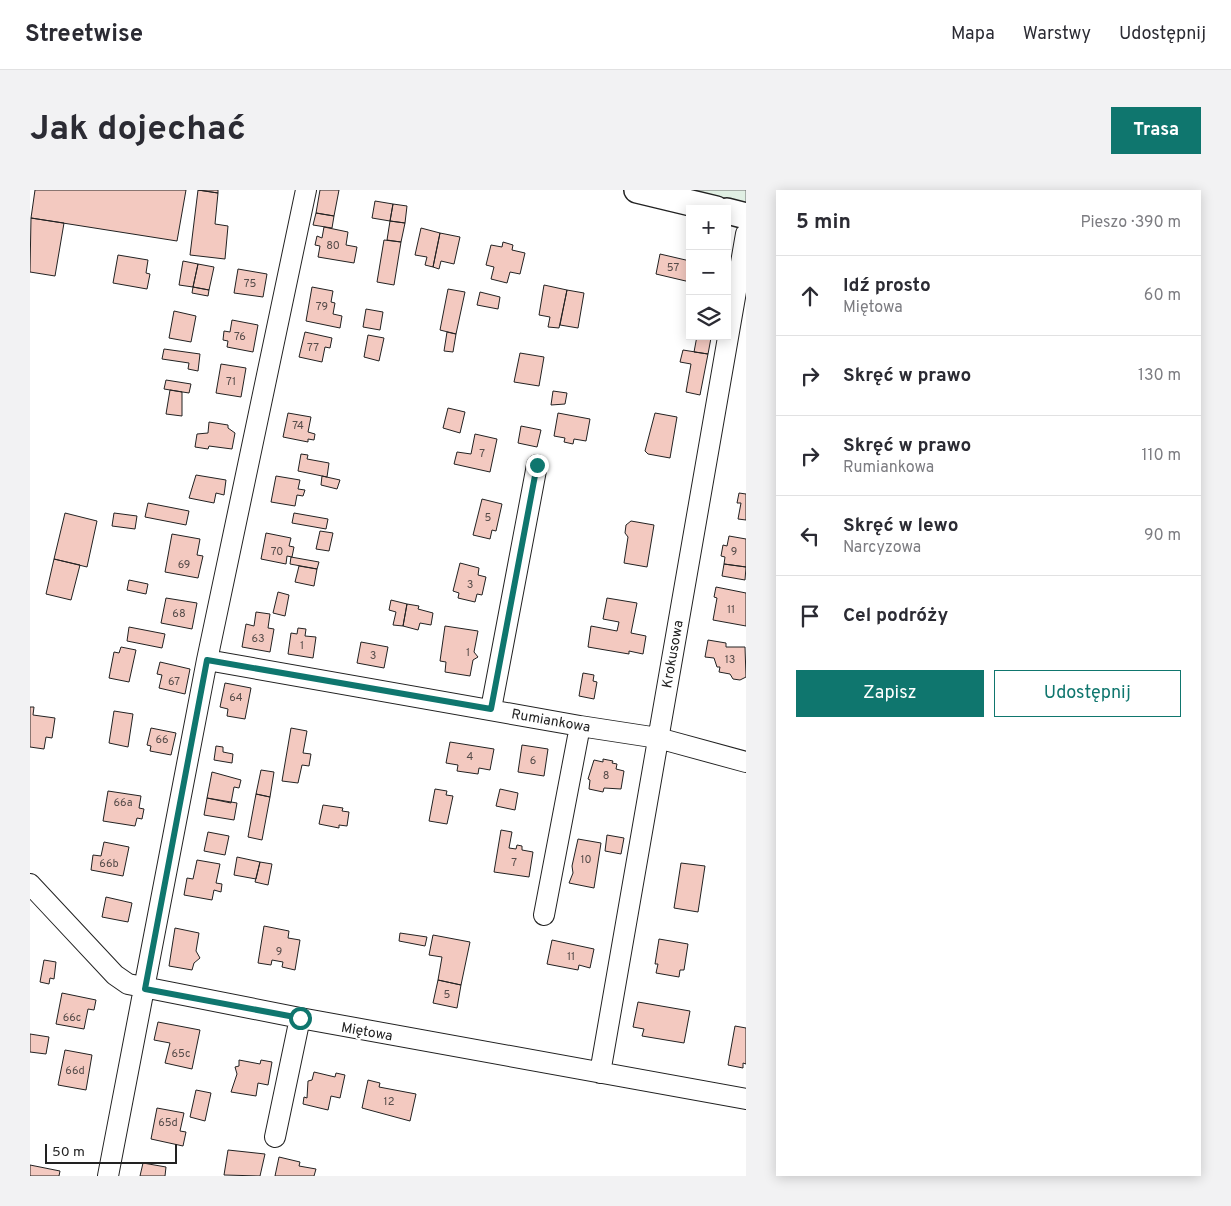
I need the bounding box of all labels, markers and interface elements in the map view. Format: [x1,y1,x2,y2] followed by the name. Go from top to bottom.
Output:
[25,20,143,50] text: Streetwise
[951,23,995,46] text: Mapa
[1023,23,1091,46] text: Warstwy
[1119,23,1206,46] text: Udostępnij
[1111,107,1201,154] button: Trasa
[30,108,246,152] text: Jak dojechać
[686,205,731,340] map controls
[686,205,731,250] button: +
[796,209,851,236] text: 5 min
[1080,213,1181,233] text: Pieszo · 390 m
[326,239,340,253] house number: 80
[686,250,731,295] button: −
[667,261,679,275] house number: 57
[843,274,931,298] text: Idź prosto
[244,277,256,291] house number: 75
[796,282,824,310] icon: ahead
[1144,286,1181,306] text: 60 m
[686,295,731,340] button: layers
[843,298,903,318] text: Miętowa
[316,300,328,314] house number: 79
[234,330,246,344] house number: 76
[307,341,319,355] house number: 77
[796,362,824,390] icon: right
[843,364,971,388] text: Skręć w prawo
[1138,366,1181,386] text: 130 m
[226,375,236,389] house number: 71
[292,419,304,433] house number: 74
[843,434,971,458] text: Skręć w prawo
[796,442,824,470] icon: right
[1141,446,1181,466] text: 110 m
[479,447,485,461] house number: 7
[526,454,549,477] route end
[843,458,934,478] text: Rumiankowa
[485,511,492,525] house number: 5
[843,514,958,538] text: Skręć w lewo
[796,522,824,550] icon: left
[1144,526,1181,546] text: 90 m
[843,538,921,558] text: Narcyzowa
[271,545,283,559] house number: 70
[731,545,737,559] house number: 9
[178,558,190,572] house number: 69
[467,578,473,592] house number: 3
[796,602,824,630] icon: arrive
[727,603,735,617] house number: 11
[843,604,948,628] text: Cel podróży
[172,607,186,621] house number: 68
[659,619,688,690] street label: Krokusowa
[251,632,265,646] house number: 63
[300,639,304,653] house number: 1
[466,646,470,660] house number: 1
[370,649,376,663] house number: 3
[725,653,735,667] house number: 13
[796,670,984,717] button: Zapisz
[994,670,1181,717] button: Udostępnij
[168,675,180,689] house number: 67
[229,691,243,705] house number: 64
[510,706,592,737] street label: Rumiankowa
[155,733,169,747] house number: 66
[467,750,474,764] house number: 4
[530,754,536,768] house number: 6
[603,769,609,783] house number: 8
[114,796,133,810] house number: 66a
[580,853,592,867] house number: 10
[511,856,517,870] house number: 7
[99,857,119,871] house number: 66b
[276,945,282,959] house number: 9
[567,950,575,964] house number: 11
[444,988,451,1002] house number: 5
[289,1007,312,1030] route start
[63,1011,81,1025] house number: 66c
[340,1020,394,1045] street label: Miętowa
[172,1047,190,1061] house number: 65c
[65,1064,85,1078] house number: 66d
[384,1095,394,1109] house number: 12
[158,1116,178,1130] house number: 65d
[45,1141,178,1164] scale bar
[52,1144,85,1161] text: 50 m

